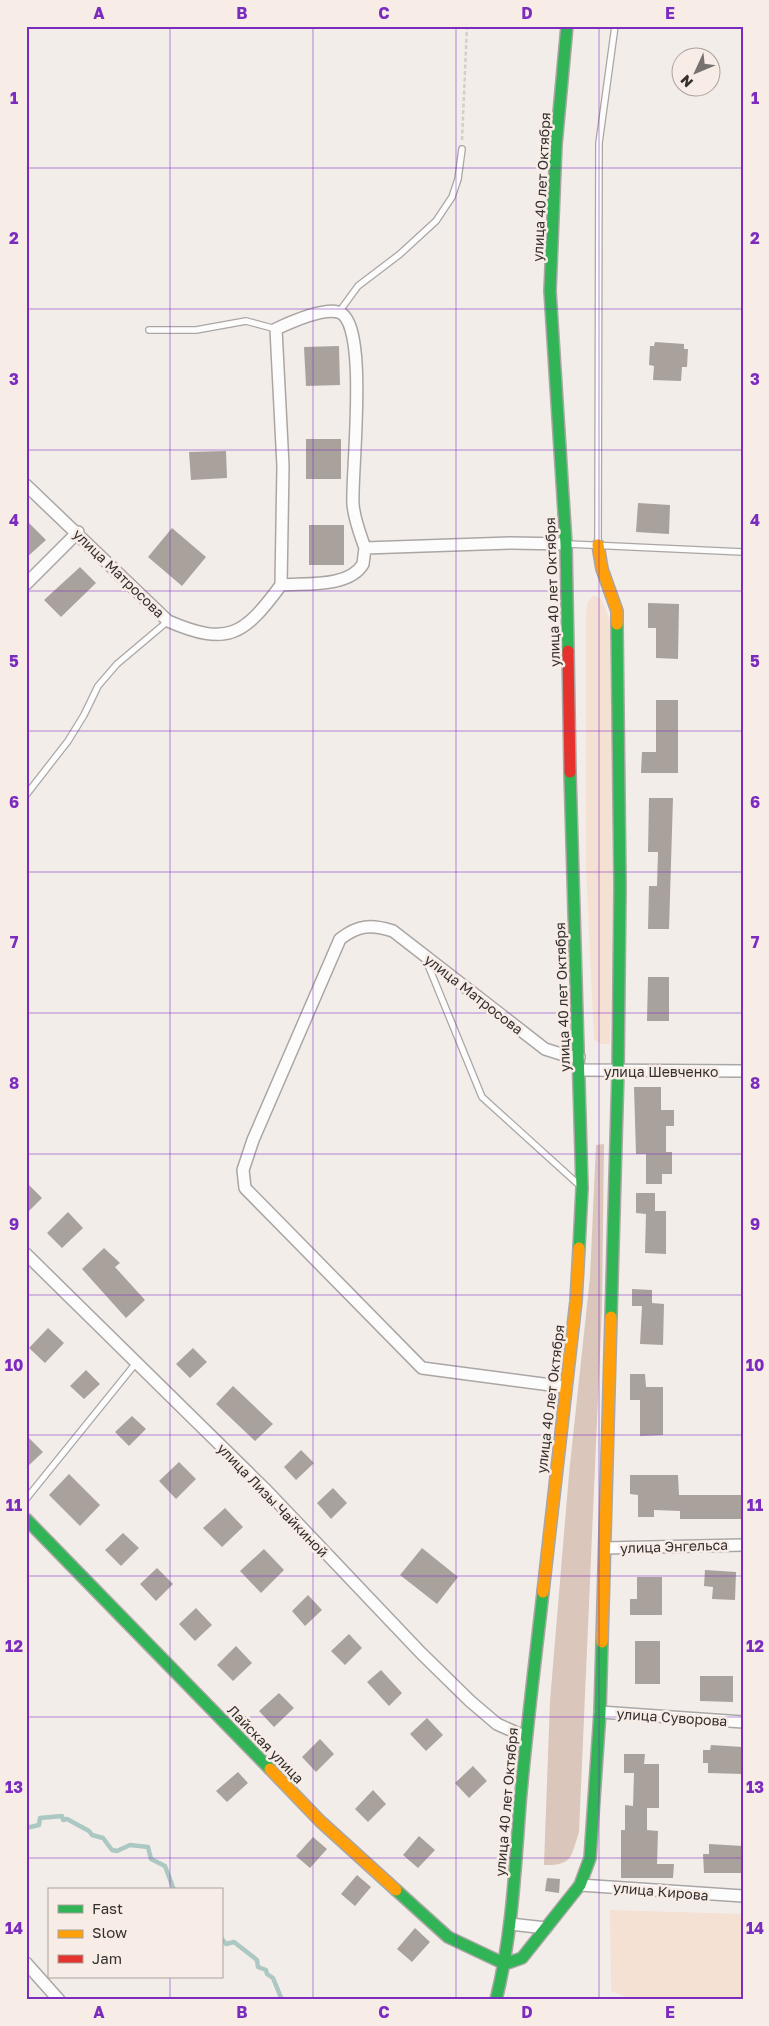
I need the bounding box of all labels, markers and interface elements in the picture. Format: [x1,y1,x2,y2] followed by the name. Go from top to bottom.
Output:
[93,3,105,23] text: A
[236,3,248,23] text: B
[378,3,390,23] text: C
[521,3,533,23] text: D
[665,3,675,23] text: E
[672,48,722,98] north arrow
[676,72,696,91] text: N
[10,88,18,108] text: 1
[751,88,759,108] text: 1
[529,112,553,262] street label: улица 40 лет Октября
[9,228,19,248] text: 2
[750,228,760,248] text: 2
[9,369,19,389] text: 3
[750,369,760,389] text: 3
[9,510,19,530] text: 4
[750,510,760,530] text: 4
[541,517,563,667] street label: улица 40 лет Октября
[70,525,168,621] street label: улица Матросова
[9,651,19,671] text: 5
[750,651,760,671] text: 5
[9,792,19,812] text: 6
[750,792,760,812] text: 6
[551,922,573,1072] street label: улица 40 лет Октября
[10,932,19,952] text: 7
[751,932,760,952] text: 7
[421,950,527,1038] street label: улица Матросова
[604,1063,718,1080] street label: улица Шевченко
[9,1073,19,1093] text: 8
[750,1073,760,1093] text: 8
[9,1214,19,1234] text: 9
[750,1214,760,1234] text: 9
[532,1324,568,1474] street label: улица 40 лет Октября
[5,1355,23,1375] text: 10
[746,1355,764,1375] text: 10
[214,1439,332,1561] street label: улица Лизы Чайкиной
[6,1495,22,1515] text: 11
[747,1495,763,1515] text: 11
[620,1536,728,1556] street label: улица Энгельса
[5,1636,23,1656] text: 12
[746,1636,764,1656] text: 12
[224,1701,308,1787] street label: Лайская улица
[616,1705,728,1729] street label: улица Суворова
[491,1727,521,1877] street label: улица 40 лет Октября
[5,1777,23,1797] text: 13
[746,1777,764,1797] text: 13
[613,1878,709,1904] street label: улица Кирова
[48,1888,222,1978] legend
[92,1899,123,1917] text: Fast
[5,1918,23,1938] text: 14
[746,1918,764,1938] text: 14
[92,1923,127,1941] text: Slow
[92,1949,122,1967] text: Jam
[93,2002,105,2022] text: A
[236,2002,248,2022] text: B
[378,2002,390,2022] text: C
[521,2002,533,2022] text: D
[665,2002,675,2022] text: E

